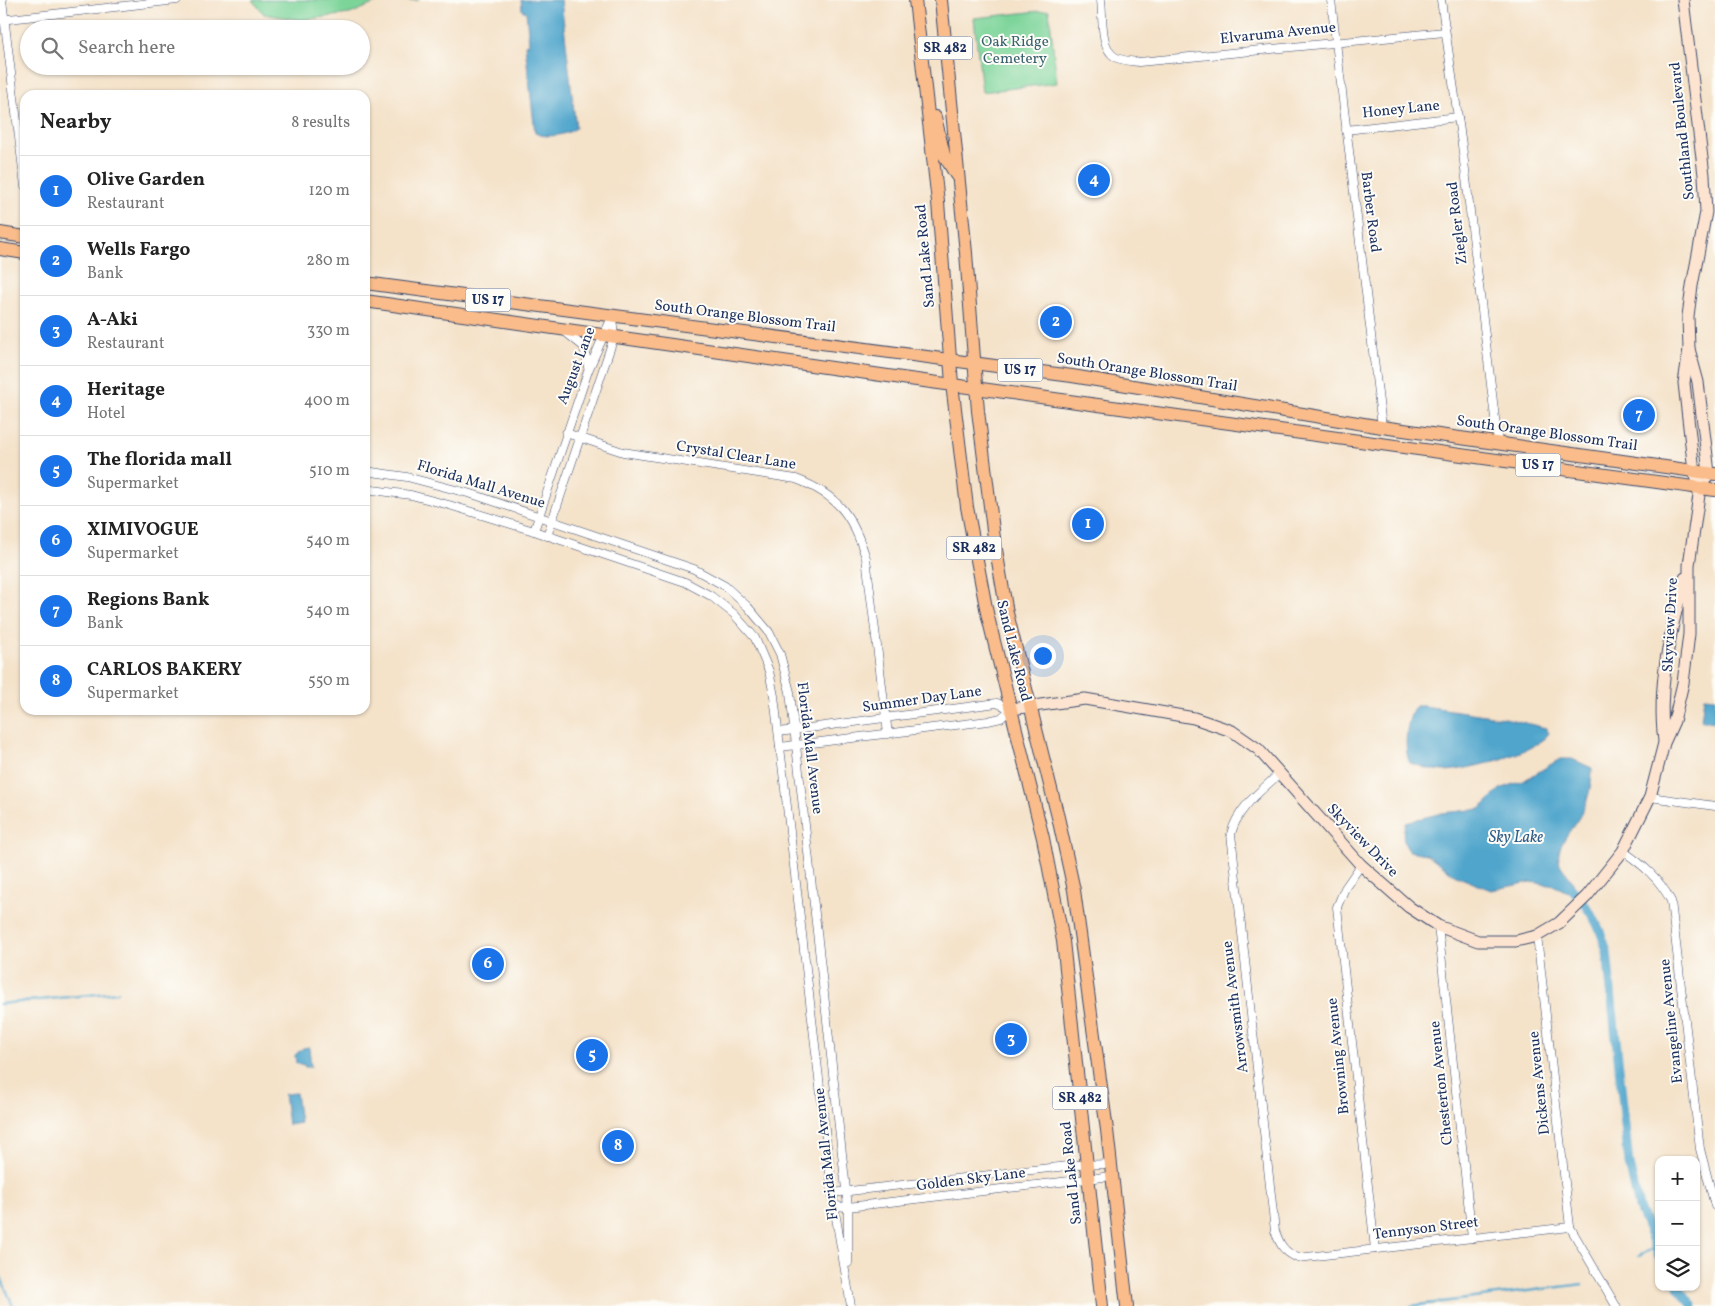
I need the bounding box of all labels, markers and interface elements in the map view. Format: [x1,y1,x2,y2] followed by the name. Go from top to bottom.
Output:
[1219,17,1337,51] street label: Elvaruma Avenue
[20,20,370,75] search box
[981,32,1049,70] park label: Oak Ridge Cemetery
[38,34,66,62] icon: search
[78,35,175,61] text: Search here
[918,36,972,59] road number: SR 482
[1665,61,1701,201] street label: Southland Boulevard
[1361,95,1441,125] street label: Honey Lane
[40,108,111,137] text: Nearby
[291,112,350,134] text: 8 results
[1078,161,1110,199] pin: 4
[87,167,205,193] text: Olive Garden
[1355,170,1385,254] street label: Barber Road
[53,180,59,202] text: 1
[308,180,350,202] text: 120 m
[1442,180,1474,266] street label: Ziegler Road
[87,193,165,215] text: Restaurant
[911,203,941,309] street label: Sand Lake Road
[87,237,190,263] text: Wells Fargo
[52,250,60,272] text: 2
[306,250,350,272] text: 280 m
[87,263,123,285] text: Bank
[466,288,510,312] road number: US 17
[653,295,837,339] street label: South Orange Blossom Trail
[1040,303,1072,341] pin: 2
[87,307,138,333] text: A-Aki
[52,320,60,342] text: 3
[307,320,350,342] text: 330 m
[553,324,601,408] street label: August Lane
[87,333,165,355] text: Restaurant
[1055,348,1239,398] street label: South Orange Blossom Trail
[998,358,1042,382] road number: US 17
[87,377,165,403] text: Heritage
[51,390,61,412] text: 4
[304,390,350,412] text: 400 m
[1623,396,1655,434] pin: 7
[87,403,125,425] text: Hotel
[1455,411,1639,457] street label: South Orange Blossom Trail
[675,436,797,476] street label: Crystal Clear Lane
[87,447,232,473] text: The florida mall
[1516,454,1560,476] road number: US 17
[414,456,548,514] street label: Florida Mall Avenue
[52,460,60,482] text: 5
[309,460,350,482] text: 510 m
[87,473,179,495] text: Supermarket
[1072,505,1104,543] pin: 1
[87,517,199,543] text: XIMIVOGUE
[52,530,60,552] text: 6
[306,530,350,552] text: 540 m
[946,536,1002,560] road number: SR 482
[87,543,179,565] text: Supermarket
[1658,577,1684,673] street label: Skyview Drive
[87,587,210,613] text: Regions Bank
[990,598,1036,704] street label: Sand Lake Road
[52,600,60,622] text: 7
[306,600,350,622] text: 540 m
[87,613,123,635] text: Bank
[1030,643,1056,669] your location
[87,657,242,683] text: CARLOS BAKERY
[52,670,60,692] text: 8
[308,670,350,692] text: 550 m
[790,681,828,815] street label: Florida Mall Avenue
[861,681,983,719] street label: Summer Day Lane
[87,683,179,705] text: Supermarket
[1322,800,1402,882] street label: Skyview Drive
[1489,827,1543,849] water label: Sky Lake
[1217,940,1255,1074] street label: Arrowsmith Avenue
[472,945,504,983] pin: 6
[1655,958,1689,1084] street label: Evangeline Avenue
[1322,997,1356,1115] street label: Browning Avenue
[995,1020,1027,1058] pin: 3
[1425,1020,1459,1146] street label: Chesterton Avenue
[1524,1030,1556,1136] street label: Dickens Avenue
[576,1036,608,1074] pin: 5
[1052,1086,1108,1110] road number: SR 482
[810,1087,844,1221] street label: Florida Mall Avenue
[1056,1120,1088,1226] street label: Sand Lake Road
[602,1127,634,1165] pin: 8
[1655,1156,1700,1291] map controls
[1655,1156,1700,1201] button: +
[915,1163,1027,1197] street label: Golden Sky Lane
[1655,1201,1700,1246] button: −
[1372,1212,1480,1246] street label: Tennyson Street
[1655,1246,1700,1291] button: layers

